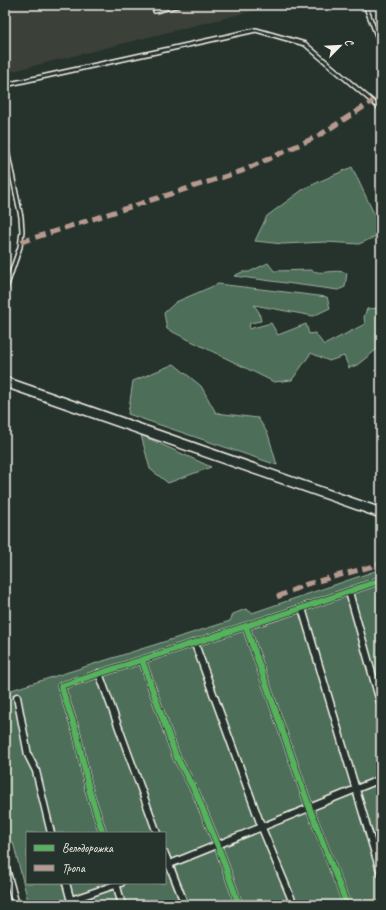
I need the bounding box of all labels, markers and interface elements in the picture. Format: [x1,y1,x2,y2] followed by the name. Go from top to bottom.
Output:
[320,26,360,66] north arrow
[342,37,357,49] text: С
[26,832,166,884] legend
[62,840,114,856] text: Велодорожка
[62,860,86,876] text: Тропа

